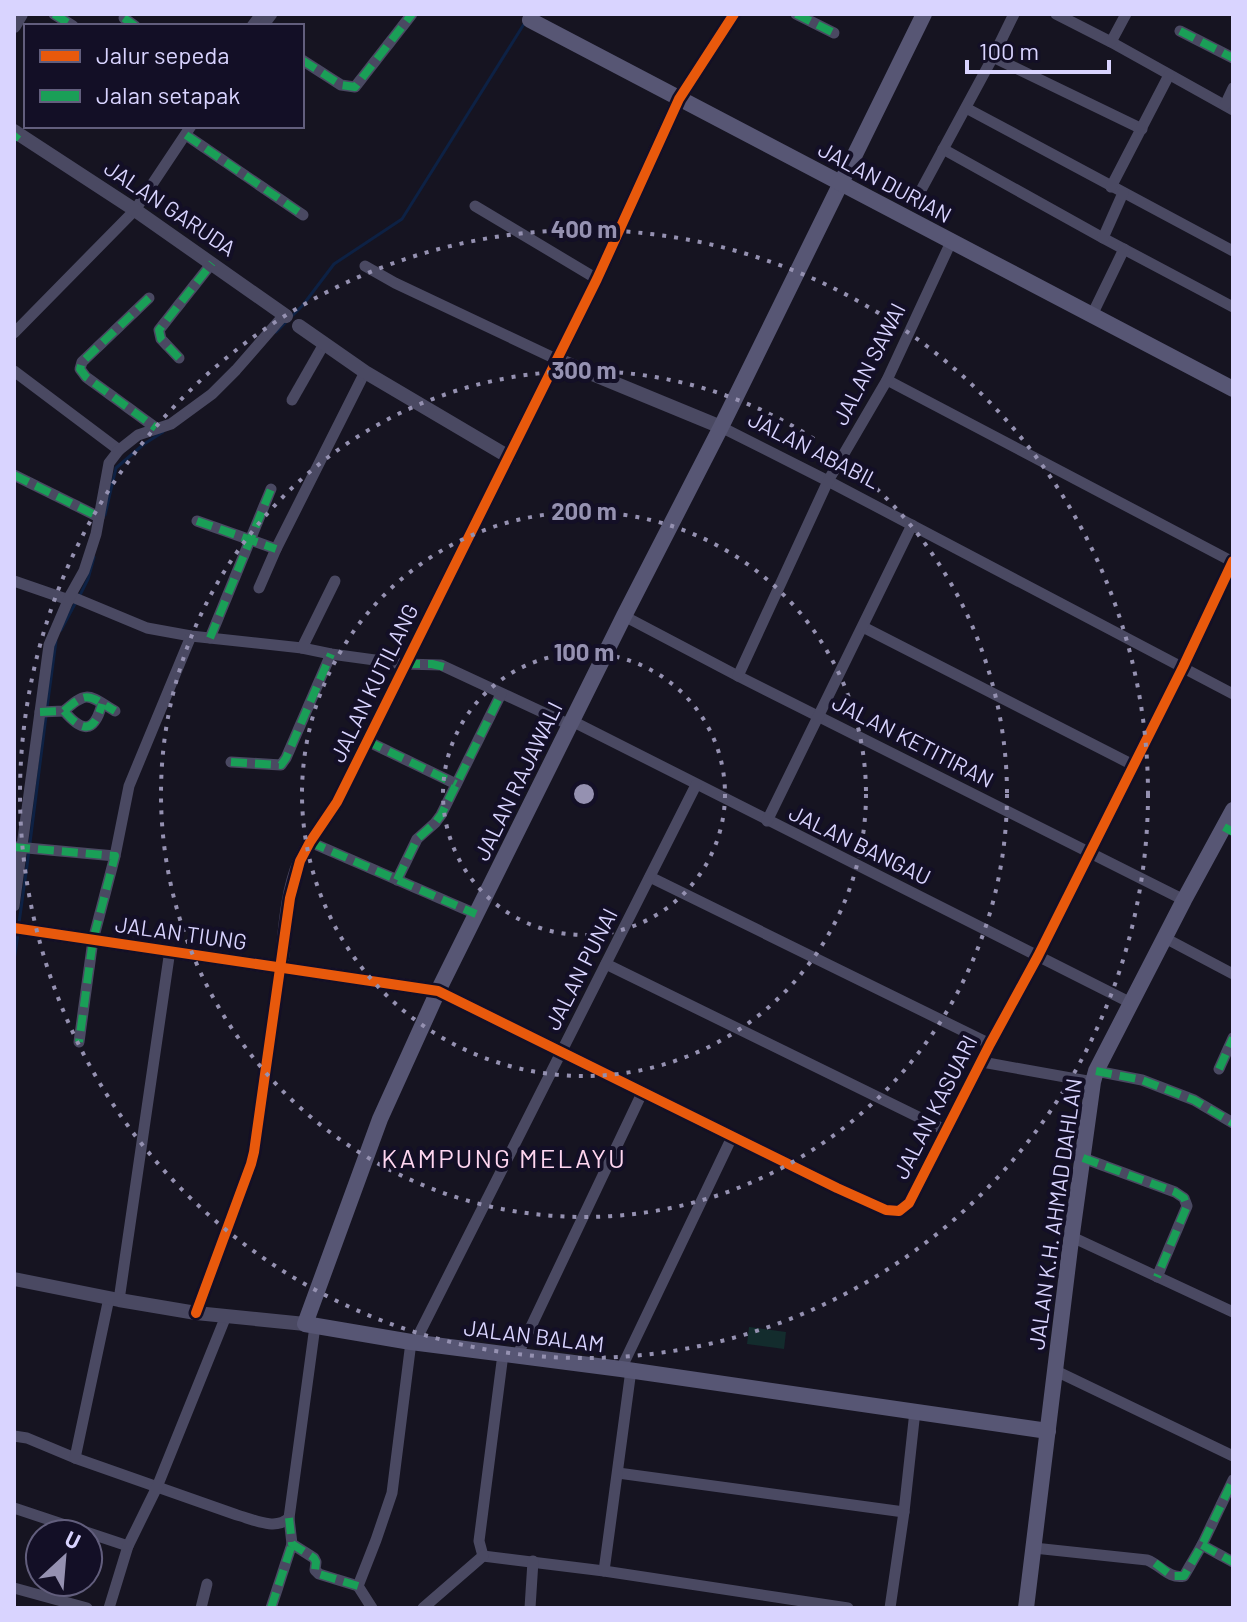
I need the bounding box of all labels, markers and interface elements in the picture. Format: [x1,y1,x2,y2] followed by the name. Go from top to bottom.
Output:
[24,24,304,128] legend
[967,24,1109,74] scale bar
[979,36,1039,65] text: 100 m
[96,40,230,69] text: Jalur sepeda
[96,80,240,109] text: Jalan setapak
[814,135,957,227] street label: JALAN DURIAN
[100,154,241,261] street label: JALAN GARUDA
[551,214,617,243] text: 400 m
[826,298,910,429] street label: JALAN SAWAI
[551,355,617,384] text: 300 m
[744,405,884,493] street label: JALAN ABABIL
[551,496,617,525] text: 200 m
[324,599,423,766] street label: JALAN KUTILANG
[554,637,614,666] text: 100 m
[828,688,998,792] street label: JALAN KETITIRAN
[467,697,567,864] street label: JALAN RAJAWALI
[570,780,598,808] centre of rings
[785,799,936,890] street label: JALAN BANGAU
[538,903,622,1034] street label: JALAN PUNAI
[114,910,249,954] street label: JALAN TIUNG
[887,1030,982,1183] street label: JALAN KASUARI
[1022,1077,1086,1351] street label: JALAN K.H. AHMAD DAHLAN
[381,1142,627,1173] district label: KAMPUNG MELAYU
[463,1314,606,1357] street label: JALAN BALAM
[24,1518,104,1598] north arrow
[61,1524,85,1554] text: U

